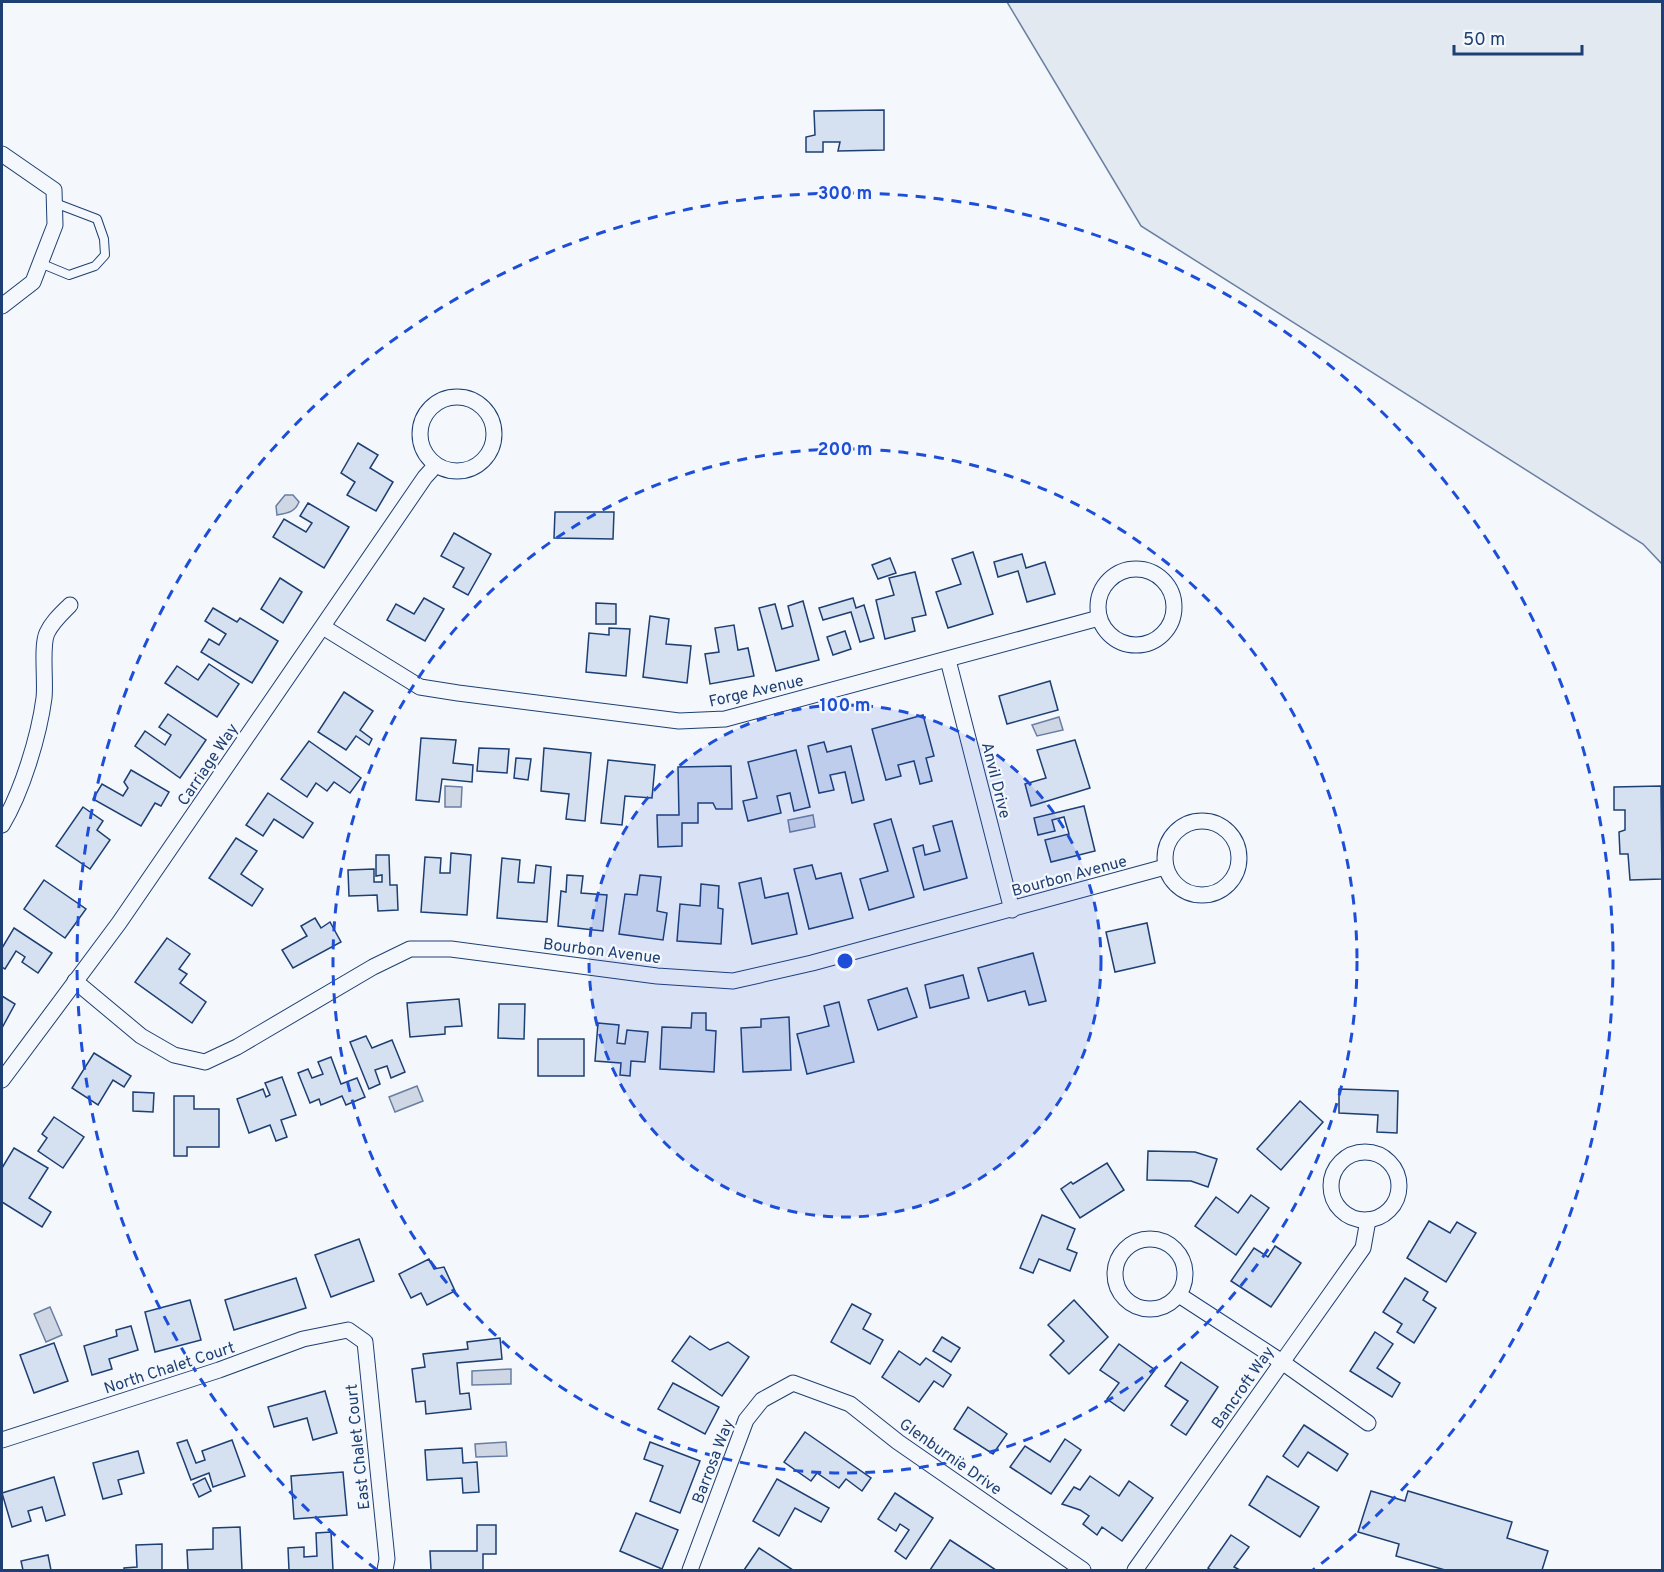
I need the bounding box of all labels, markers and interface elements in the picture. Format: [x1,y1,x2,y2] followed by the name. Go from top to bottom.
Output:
[1454,18,1582,56] scale bar
[1463,29,1505,52] text: 50 m
[818,183,872,206] text: 300 m
[817,439,873,462] text: 200 m
[707,671,806,713] street label: Forge Avenue
[819,695,871,718] text: 100 m
[174,720,243,810] street label: Carriage Way
[976,740,1014,821] street label: Anvil Drive
[1010,852,1129,902] street label: Bourbon Avenue
[542,935,662,969] street label: Bourbon Avenue
[835,951,855,971] centre of rings
[102,1338,238,1399] street label: North Chalet Court
[1208,1343,1279,1433] street label: Bancroft Way
[342,1383,376,1511] street label: East Chalet Court
[895,1415,1005,1500] street label: Glenburnie Drive
[689,1417,739,1507] street label: Barrosa Way

